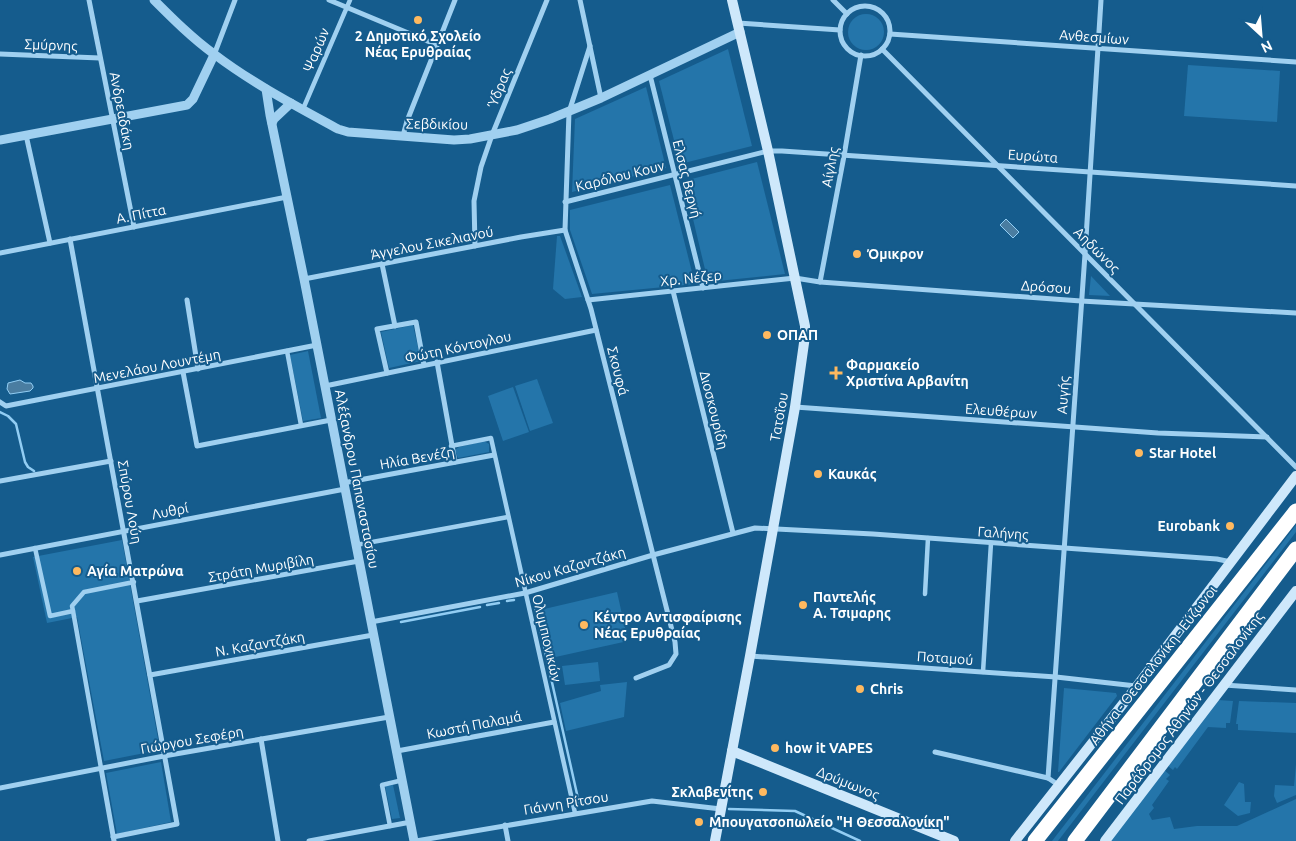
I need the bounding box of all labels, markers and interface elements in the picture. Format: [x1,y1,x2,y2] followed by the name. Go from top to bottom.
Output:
[1236,10,1286,60] north arrow
[412,14,424,26] marker: 2 Δημοτικό Σχολείο Νέας Ερυθραίας
[300,25,333,74] street label: Ψαρών
[1059,27,1130,47] street label: Ανθεσμίων
[355,28,481,60] place label: 2 Δημοτικό Σχολείο Νέας Ερυθραίας
[24,36,79,54] street label: Σμύρνης
[1258,37,1275,56] text: N
[484,65,514,111] street label: Ύδρας
[107,71,137,151] street label: Ανδρεαδάκη
[406,115,468,133] street label: Σεβδικίου
[670,138,704,220] street label: Ελσας Βεργή
[818,145,842,188] street label: Αίγλης
[1007,146,1059,166] street label: Ευρώτα
[574,157,666,195] street label: Καρόλου Κουν
[115,201,168,227] street label: Α. Πίττα
[369,223,495,263] street label: Άγγελου Σικελιανού
[1071,224,1124,277] street label: Αηδώνος
[866,246,924,262] place label: Όμικρον
[851,248,863,260] marker: Όμικρον
[659,267,723,289] street label: Χρ. Νέζερ
[1020,277,1072,297] street label: Δρόσου
[777,327,818,343] place label: ΟΠΑΠ
[403,328,513,366] street label: Φώτη Κόντογλου
[761,329,773,341] marker: ΟΠΑΠ
[604,345,632,398] street label: Σκουφά
[92,346,222,386] street label: Μενελάου Λουντέμη
[846,357,969,389] place label: Φαρμακείο Χριστίνα Αρβανίτη
[830,367,842,379] marker: Φαρμακείο Χριστίνα Αρβανίτη
[697,369,731,451] street label: Διοσκουρίδη
[1054,375,1072,415] street label: Αυγής
[332,388,382,570] street label: Αλέξανδρου Παπαναστασίου
[767,391,791,443] street label: Τατοΐου
[965,401,1038,422] street label: Ελευθέρων
[378,444,456,472] street label: Ηλία Βενέζη
[1149,445,1216,461] place label: Star Hotel
[1133,447,1145,459] marker: Star Hotel
[115,459,145,545] street label: Σπύρου Λούη
[828,466,877,482] place label: Καυκάς
[812,468,824,480] marker: Καυκάς
[150,500,190,522] street label: Λυθρί
[1157,518,1220,534] place label: Eurobank
[1224,520,1236,532] marker: Eurobank
[977,523,1030,543] street label: Γαλήνης
[513,544,627,590] street label: Νίκου Καζαντζάκη
[207,551,315,585] street label: Στράτη Μυριβίλη
[87,563,184,579] place label: Αγία Ματρώνα
[71,565,83,577] marker: Αγία Ματρώνα
[1086,582,1220,748] street label: Αθήνα - Θεσσαλονίκη - Εύζωνοι
[813,589,891,621] place label: Παντελής Α. Τσιμαρης
[529,593,565,684] street label: Ολυμπιονικών
[797,599,809,611] marker: Παντελής Α. Τσιμαρης
[1111,608,1267,807] street label: Παράδρομος Αθηνών - Θεσσαλονίκης
[594,609,742,641] place label: Κέντρο Αντισφαίρισης Νέας Ερυθραίας
[578,619,590,631] marker: Κέντρο Αντισφαίρισης Νέας Ερυθραίας
[214,628,306,660] street label: Ν. Καζαντζάκη
[916,648,974,668] street label: Ποταμού
[870,681,904,697] place label: Chris
[854,683,866,695] marker: Chris
[425,708,523,742] street label: Κωστή Παλαμά
[139,723,245,757] street label: Γιώργου Σεφέρη
[785,740,873,756] place label: how it VAPES
[769,742,781,754] marker: how it VAPES
[814,763,882,803] street label: Δρύμωνος
[671,784,753,800] place label: Σκλαβενίτης
[757,786,769,798] marker: Σκλαβενίτης
[522,788,610,818] street label: Γιάννη Ρίτσου
[709,814,950,830] place label: Μπουγατσοπωλείο "Η Θεσσαλονίκη"
[693,816,705,828] marker: Μπουγατσοπωλείο "Η Θεσσαλονίκη"

